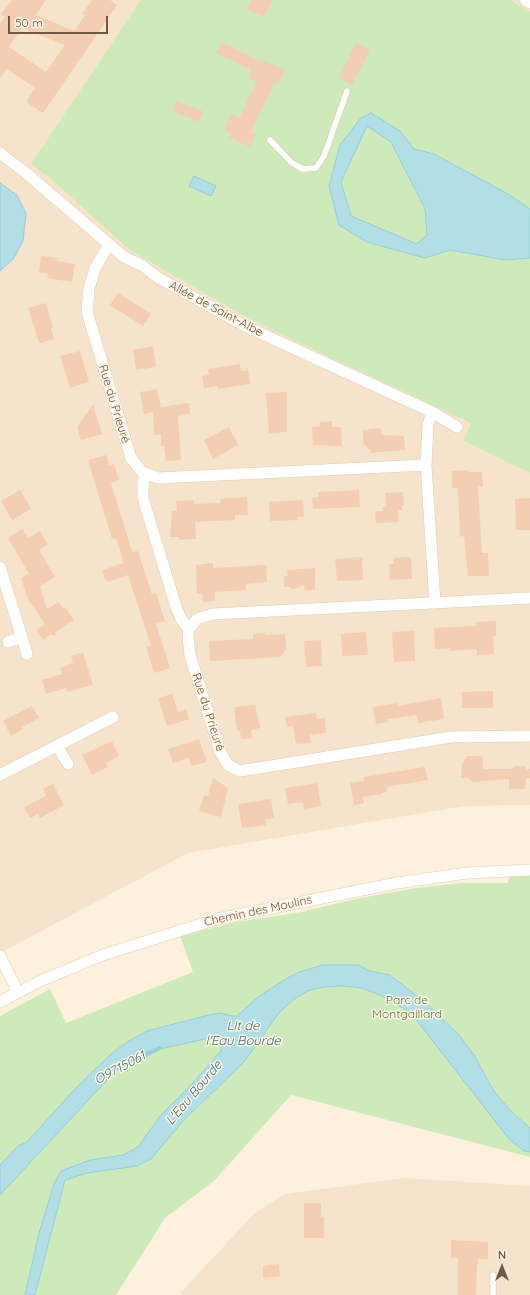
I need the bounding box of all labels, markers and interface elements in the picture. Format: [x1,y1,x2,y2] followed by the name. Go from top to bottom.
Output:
[10,8,110,34] scale bar
[15,15,43,30] text: 50 m
[167,278,265,340] street label: Allée de Saint-Albe
[95,363,133,445] street label: Rue du Prieuré
[189,671,227,753] street label: Rue du Prieuré
[203,893,313,929] street label: Chemin des Moulins
[372,993,442,1021] park label: Parc de Montgaillard
[205,1018,281,1049] water label: Lit de l'Eau Bourde
[92,1048,148,1088] water label: O9715061
[163,1058,225,1128] water label: L'Eau Bourde
[482,1247,522,1287] north arrow
[498,1248,506,1262] text: N

